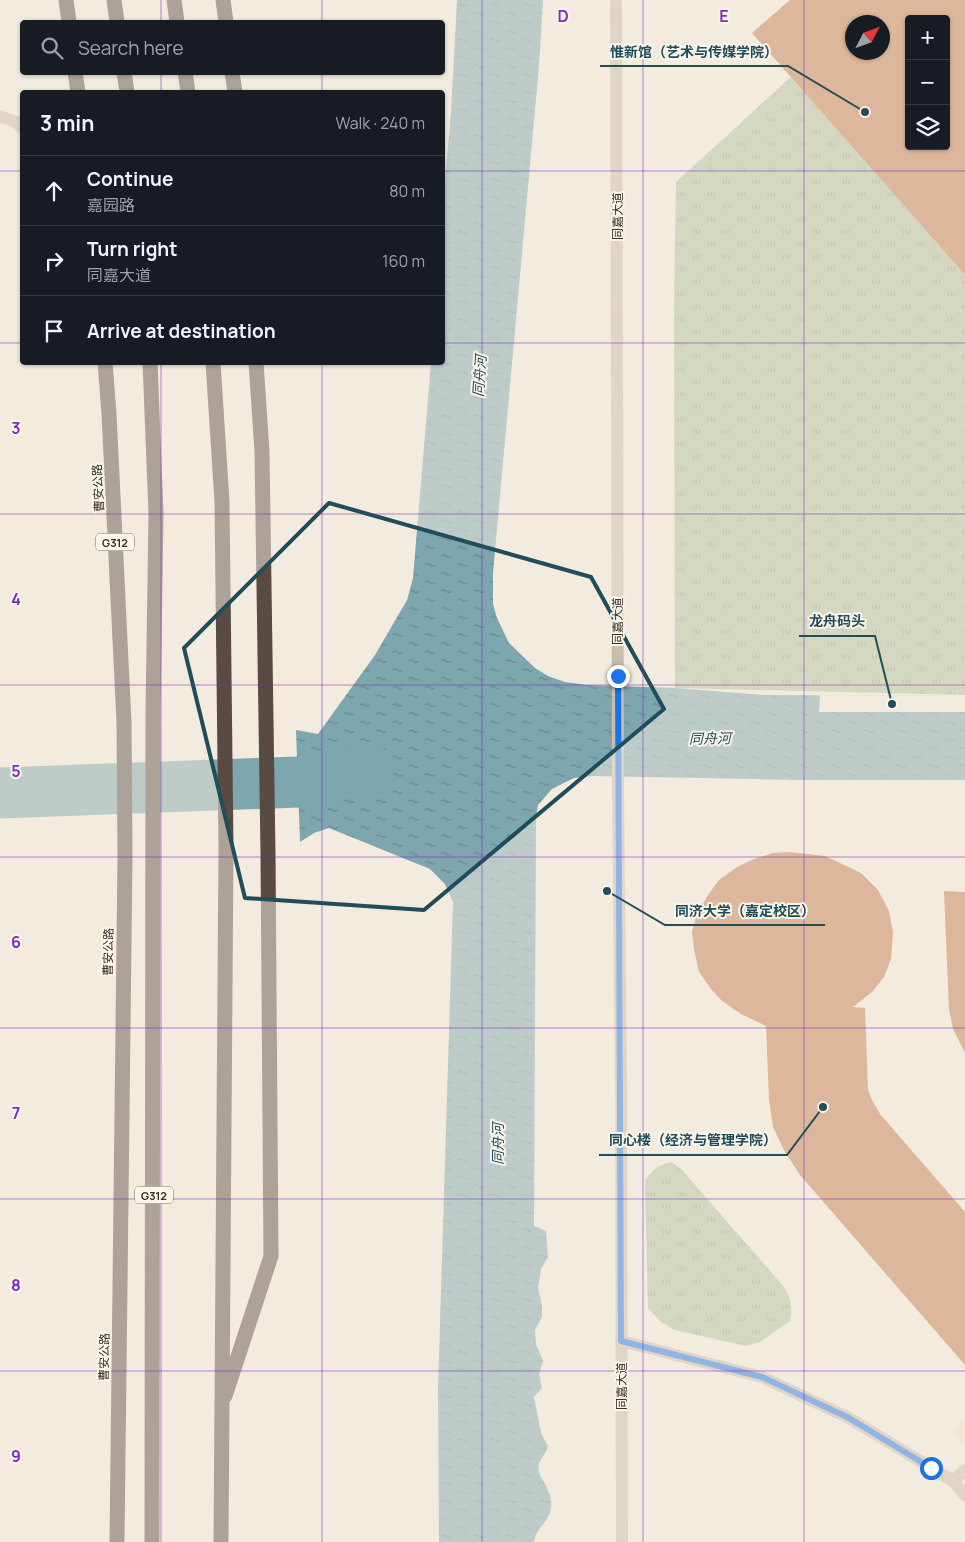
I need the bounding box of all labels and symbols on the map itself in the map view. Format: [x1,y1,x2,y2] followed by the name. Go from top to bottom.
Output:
[557,5,569,27] text: D
[719,5,729,27] text: E
[845,15,890,60] north arrow
[600,37,788,66] callout: 惟新馆（艺术与传媒学院）
[610,42,778,61] text: 惟新馆（艺术与传媒学院）
[609,192,626,240] street label: 同嘉大道
[468,351,490,398] water label: 同舟河
[11,417,21,439] text: 3
[88,464,108,512] street label: 曹安公路
[96,534,134,550] road number: G312
[11,588,21,610] text: 4
[609,597,626,645] street label: 同嘉大道
[799,607,875,636] callout: 龙舟码头
[809,611,865,630] text: 龙舟码头
[607,665,630,688] route end
[689,728,734,748] water label: 同舟河
[11,760,21,782] text: 5
[665,896,825,925] callout: 同济大学（嘉定校区）
[675,901,815,920] text: 同济大学（嘉定校区）
[99,928,117,976] street label: 曹安公路
[11,931,21,953] text: 6
[12,1102,20,1124] text: 7
[488,1120,507,1165] water label: 同舟河
[599,1126,787,1155] callout: 同心楼（经济与管理学院）
[609,1130,777,1149] text: 同心楼（经济与管理学院）
[135,1186,173,1204] road number: G312
[11,1274,21,1296] text: 8
[95,1333,113,1381] street label: 曹安公路
[613,1362,630,1410] street label: 同嘉大道
[11,1445,21,1467] text: 9
[920,1457,943,1480] route start

